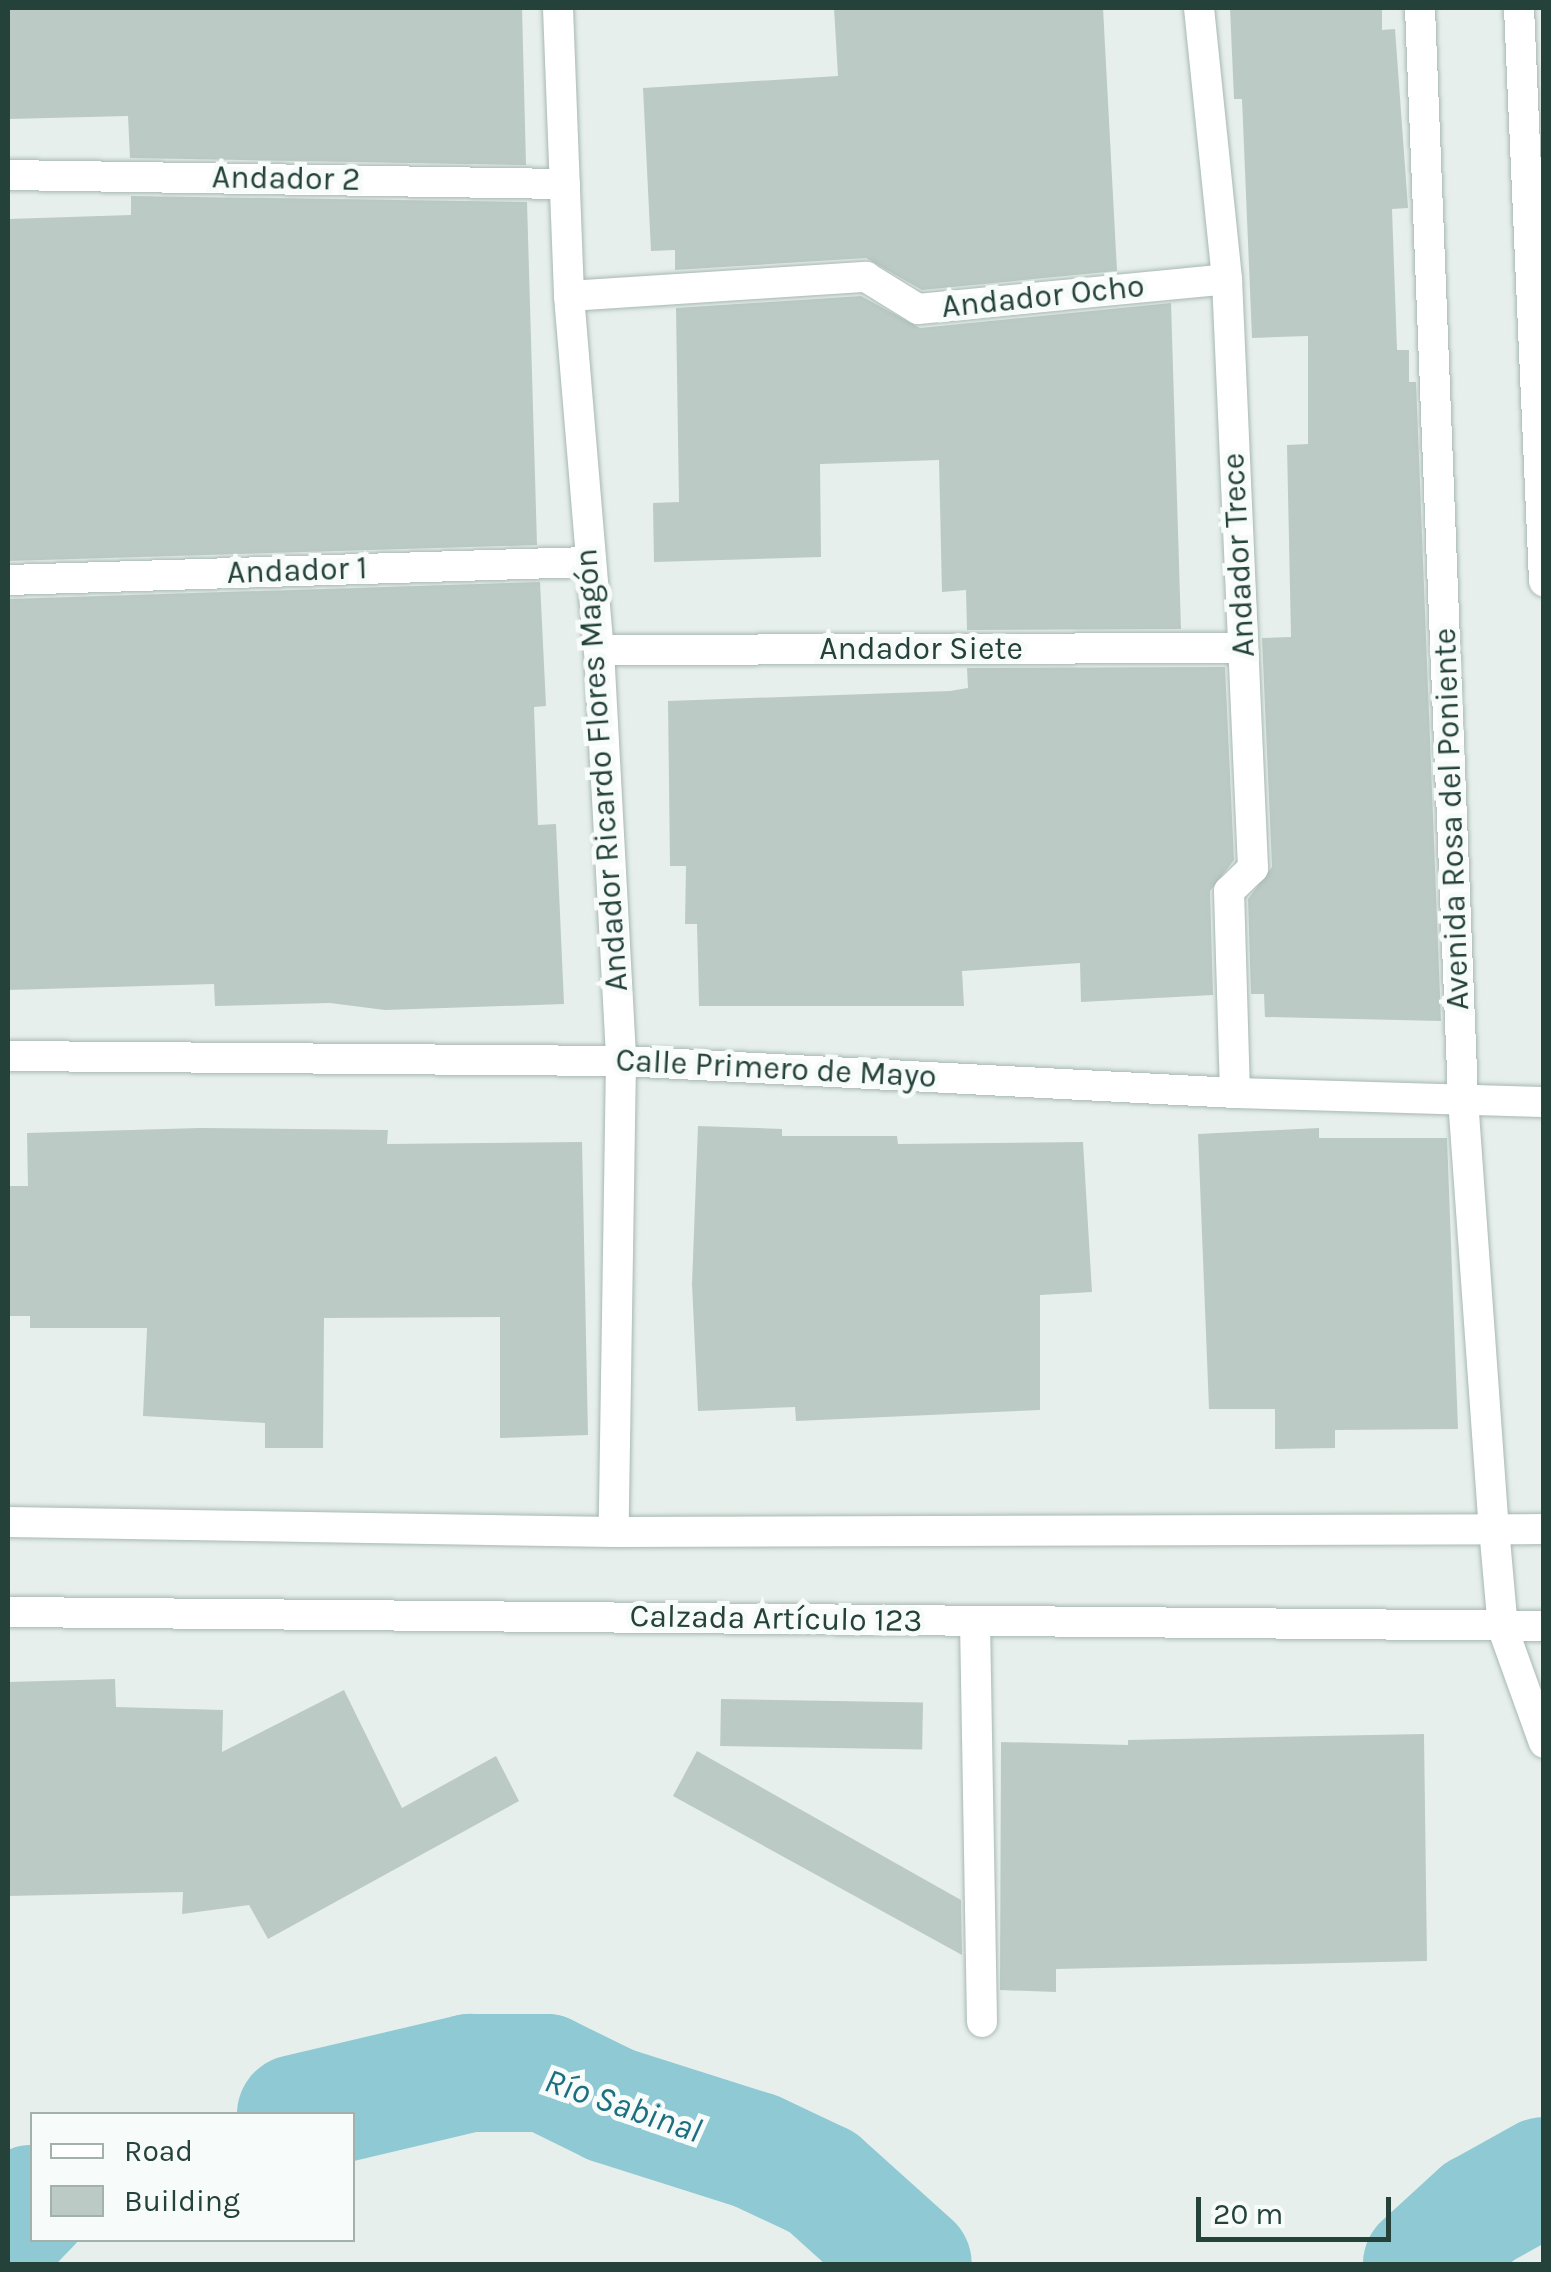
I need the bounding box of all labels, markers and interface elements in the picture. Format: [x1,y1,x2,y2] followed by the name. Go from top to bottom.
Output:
[211,159,361,199] street label: Andador 2
[940,267,1146,327] street label: Andador Ocho
[1214,452,1264,658] street label: Andador Trece
[567,547,637,993] street label: Andador Ricardo Flores Magón
[226,549,368,593] street label: Andador 1
[1426,627,1478,1011] street label: Avenida Rosa del Poniente
[819,630,1023,668] street label: Andador Siete
[615,1041,937,1097] street label: Calle Primero de Mayo
[629,1597,923,1641] street label: Calzada Artículo 123
[539,2060,707,2152] water label: Río Sabinal
[30,2112,355,2242] legend
[124,2133,193,2169] text: Road
[1201,2177,1396,2239] scale bar
[124,2183,240,2219] text: Building
[1213,2196,1283,2232] text: 20 m

